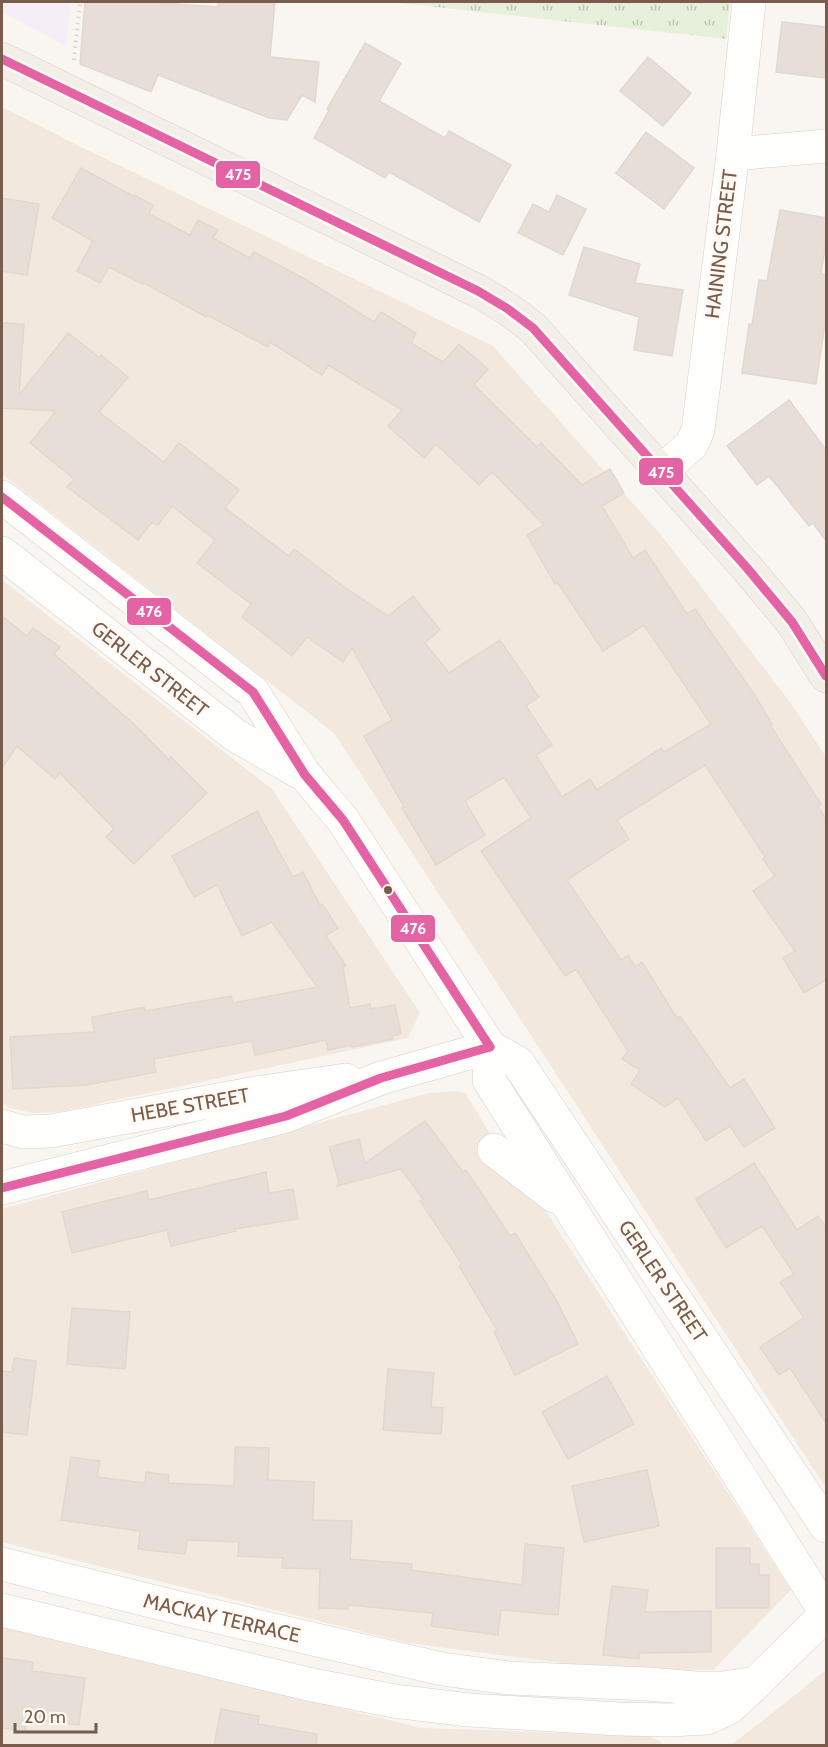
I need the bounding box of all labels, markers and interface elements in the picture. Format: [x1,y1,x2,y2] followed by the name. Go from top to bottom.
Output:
[215,160,261,189] line badge: 475
[225,165,251,184] text: 475
[700,168,742,320] street label: HAINING STREET
[638,457,684,486] line badge: 475
[648,463,674,482] text: 475
[126,597,172,626] line badge: 476
[136,602,162,621] text: 476
[87,616,213,722] street label: GERLER STREET
[382,884,394,896] unlabelled marker
[390,914,436,943] line badge: 476
[400,919,426,938] text: 476
[129,1083,251,1127] street label: HEBE STREET
[613,1216,713,1347] street label: GERLER STREET
[141,1588,303,1648] street label: MACKAY TERRACE
[15,1696,96,1734] scale bar
[24,1706,66,1728] text: 20 m

